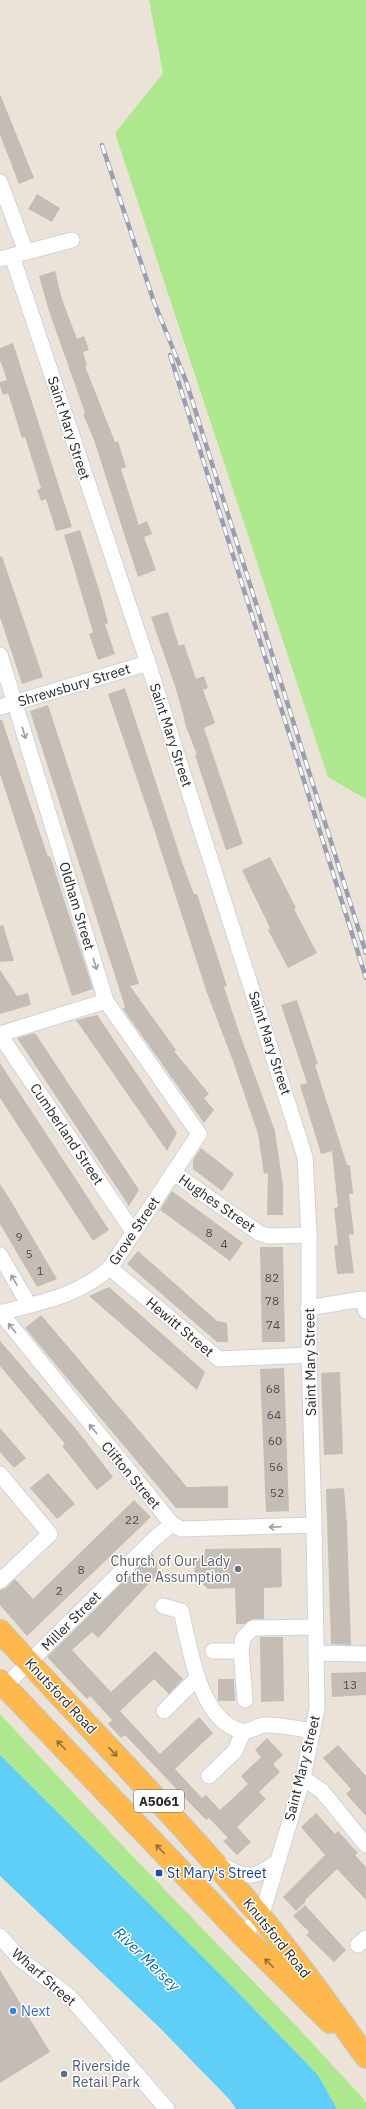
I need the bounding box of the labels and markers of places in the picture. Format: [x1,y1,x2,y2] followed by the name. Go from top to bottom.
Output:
[111,1552,230,1586] place label: Church of Our Lady of the Assumption
[233,1564,243,1574] marker: Church of Our Lady of the Assumption
[167,1864,267,1882] place label: St Mary's Street
[154,1868,164,1878] marker: St Mary's Street
[21,2002,51,2020] place label: Next
[8,2006,18,2016] marker: Next
[72,2057,140,2091] place label: Riverside Retail Park
[59,2069,69,2079] marker: Riverside Retail Park

